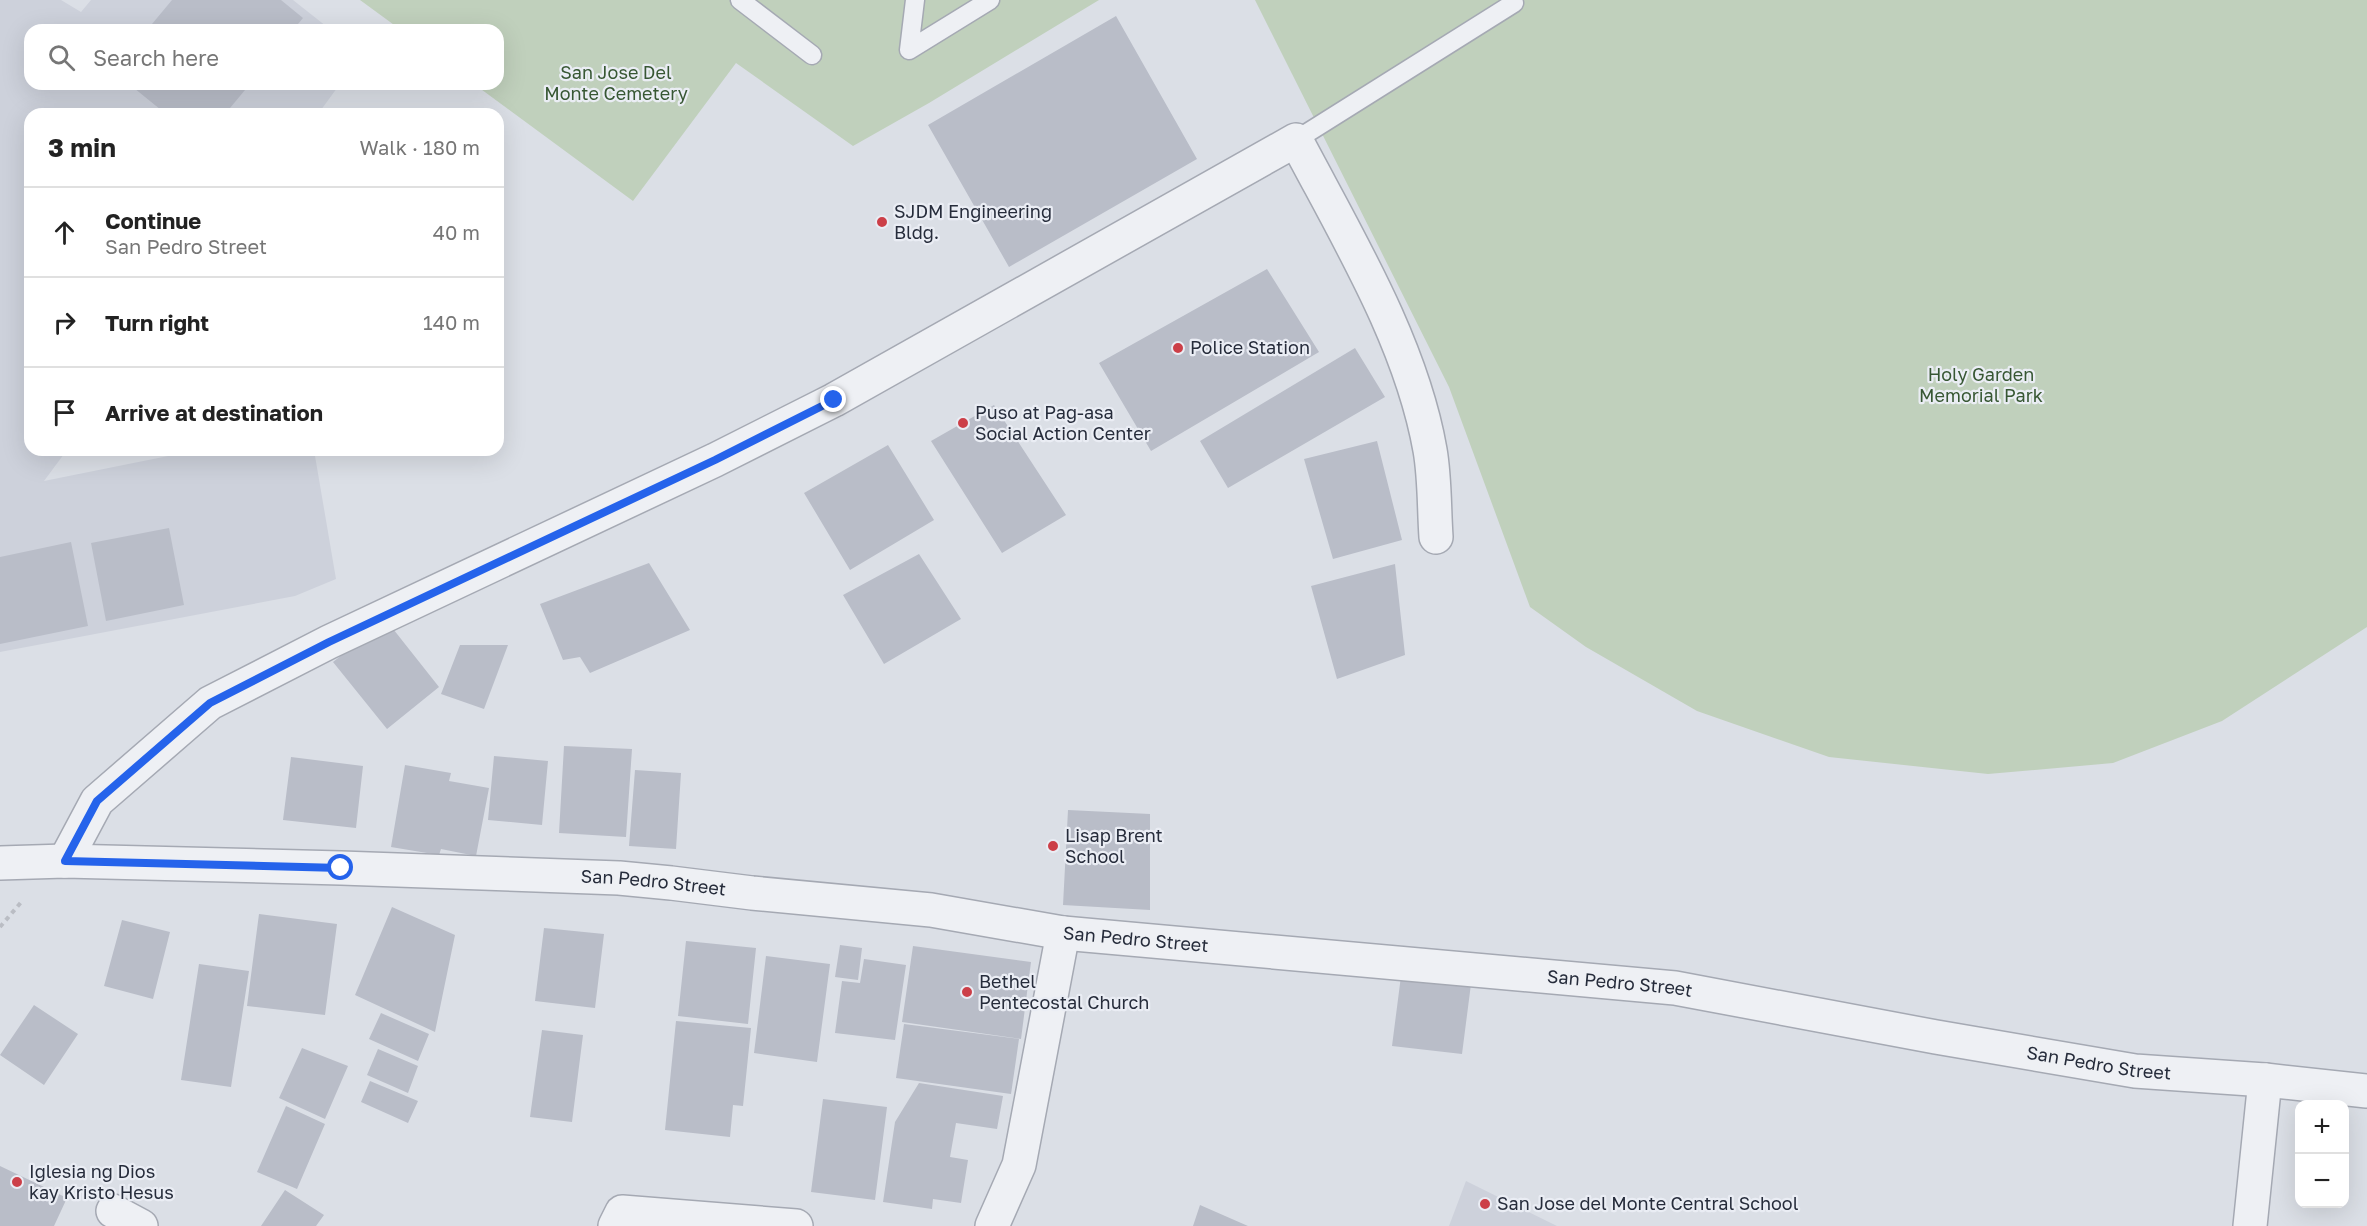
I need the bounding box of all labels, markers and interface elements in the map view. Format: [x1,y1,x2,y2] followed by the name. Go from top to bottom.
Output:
[24,24,504,90] search box
[45,41,78,74] icon: search
[93,44,219,71] text: Search here
[544,61,688,104] park label: San Jose Del Monte Cemetery
[48,132,116,163] text: 3 min
[360,135,480,159] text: Walk · 180 m
[894,200,1052,243] place label: SJDM Engineering Bldg.
[105,207,201,234] text: Continue
[875,215,889,229] marker: SJDM Engineering Bldg.
[48,216,81,249] icon: ahead
[433,220,480,244] text: 40 m
[105,234,267,258] text: San Pedro Street
[48,306,81,339] icon: right
[105,309,209,336] text: Turn right
[423,310,480,334] text: 140 m
[1190,336,1310,358] place label: Police Station
[1171,341,1185,355] marker: Police Station
[1919,363,2043,406] park label: Holy Garden Memorial Park
[820,386,846,412] route end
[48,396,81,429] icon: arrive
[105,399,323,426] text: Arrive at destination
[975,401,1151,444] place label: Puso at Pag-asa Social Action Center
[956,416,970,430] marker: Puso at Pag-asa Social Action Center
[1065,824,1163,867] place label: Lisap Brent School
[1046,839,1060,853] marker: Lisap Brent School
[327,854,353,880] route start
[580,865,727,900] street label: San Pedro Street
[1062,921,1210,956] street label: San Pedro Street
[1546,965,1694,1001] street label: San Pedro Street
[979,970,1149,1013] place label: Bethel Pentecostal Church
[960,985,974,999] marker: Bethel Pentecostal Church
[2025,1041,2172,1083] street label: San Pedro Street
[2295,1100,2349,1208] map controls
[2295,1100,2349,1154] button: +
[2295,1154,2349,1208] button: −
[29,1160,174,1203] place label: Iglesia ng Dios kay Kristo Hesus
[10,1175,24,1189] marker: Iglesia ng Dios kay Kristo Hesus
[1497,1192,1799,1214] place label: San Jose del Monte Central School
[1478,1197,1492,1211] marker: San Jose del Monte Central School

